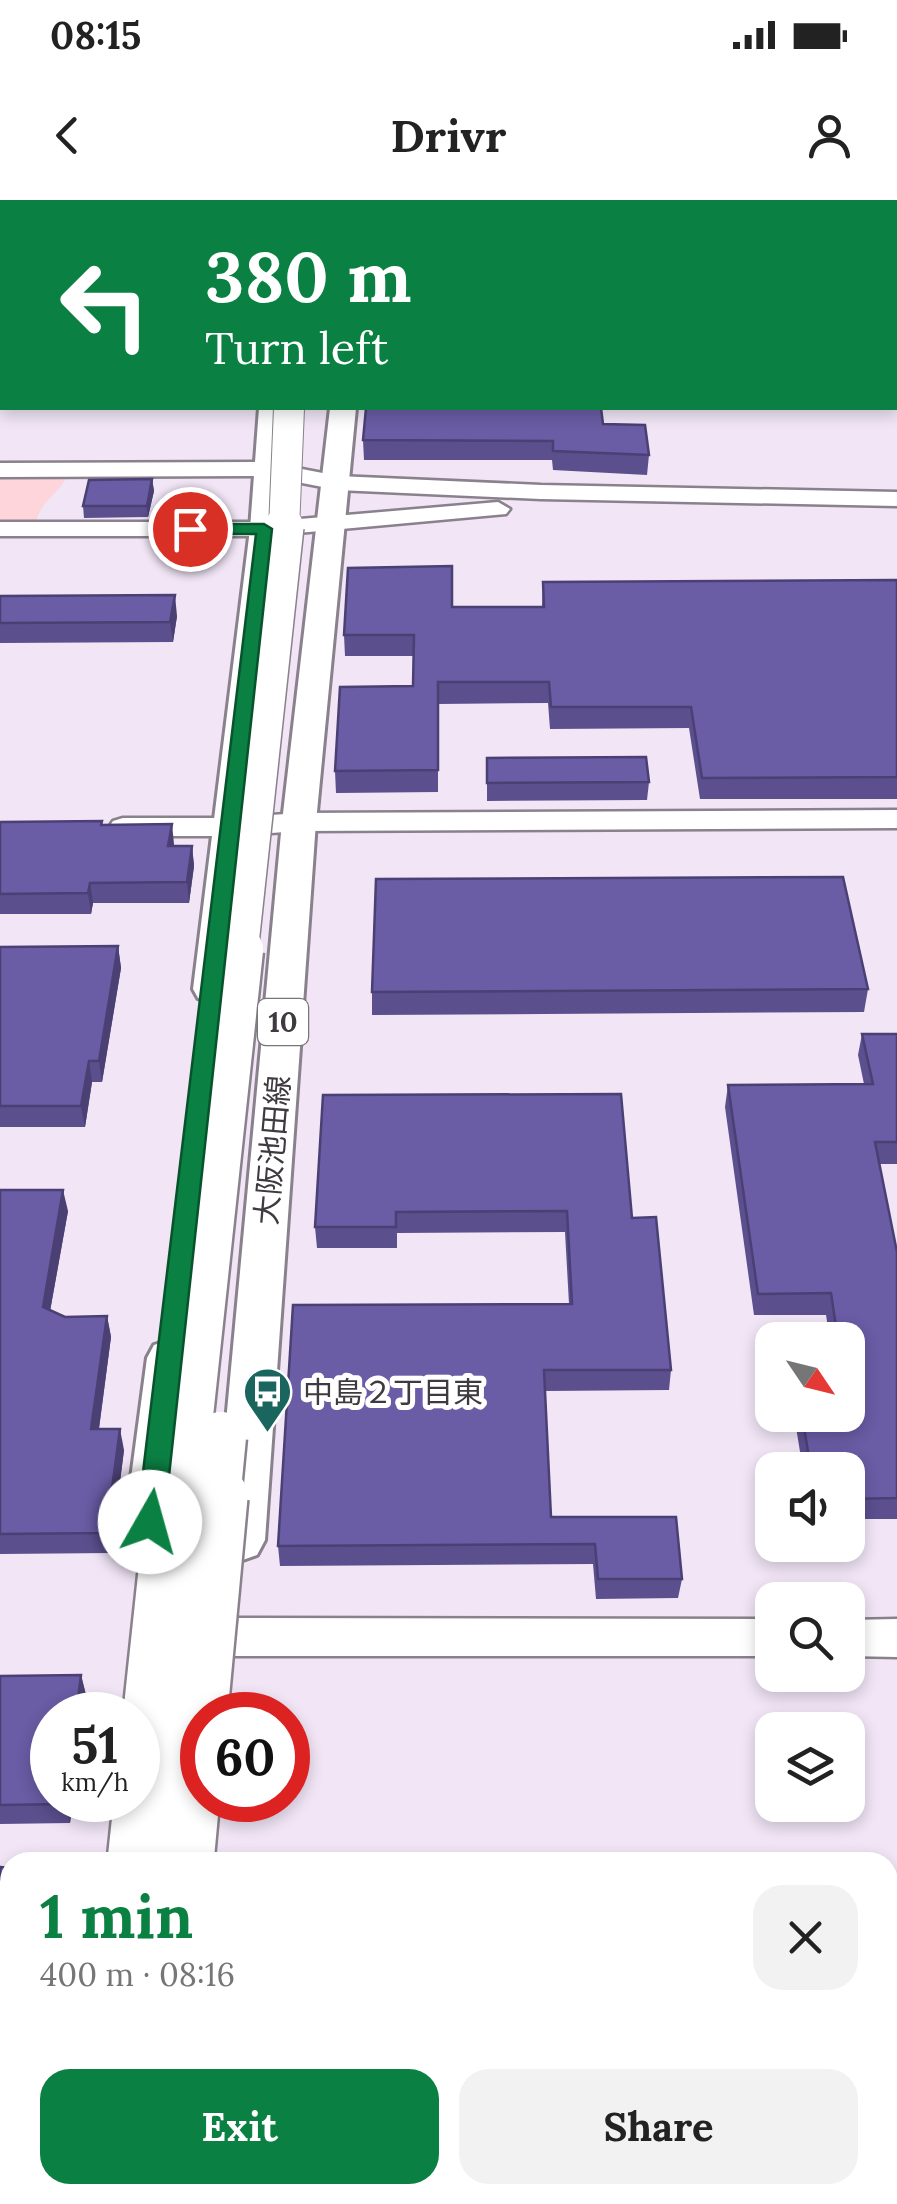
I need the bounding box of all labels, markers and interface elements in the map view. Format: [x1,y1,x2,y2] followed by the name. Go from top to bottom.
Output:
[50,11,141,59] text: 08:15
[391,107,506,164] text: Drivr
[40,108,95,163] icon: back
[802,108,857,163] icon: person
[205,232,412,321] text: 380 m
[40,240,170,370] icon: left
[205,319,388,376] text: Turn left
[148,487,233,572] pin
[163,502,218,557] icon: arrive
[258,999,308,1045] road number: 10
[247,1074,297,1226] street label: 大阪池田線
[755,1322,865,1432] north arrow
[755,1322,865,1822] map controls
[242,1366,294,1434] bus stop icon: 中島２丁目東
[303,1373,483,1411] place label: 中島２丁目東
[755,1452,865,1562] button: sound
[98,1470,202,1574] position arrow
[755,1582,865,1692] button: search
[180,1692,310,1822] speed limit sign: 60
[755,1712,865,1822] button: layers
[71,1713,119,1777] text: 51
[61,1766,129,1798] text: km/h
[40,1878,193,1954] text: 1 min
[753,1885,858,1990] button: close
[40,1954,235,1995] text: 400 m · 08:16
[40,2069,439,2184] button: Exit
[459,2069,858,2184] button: Share

